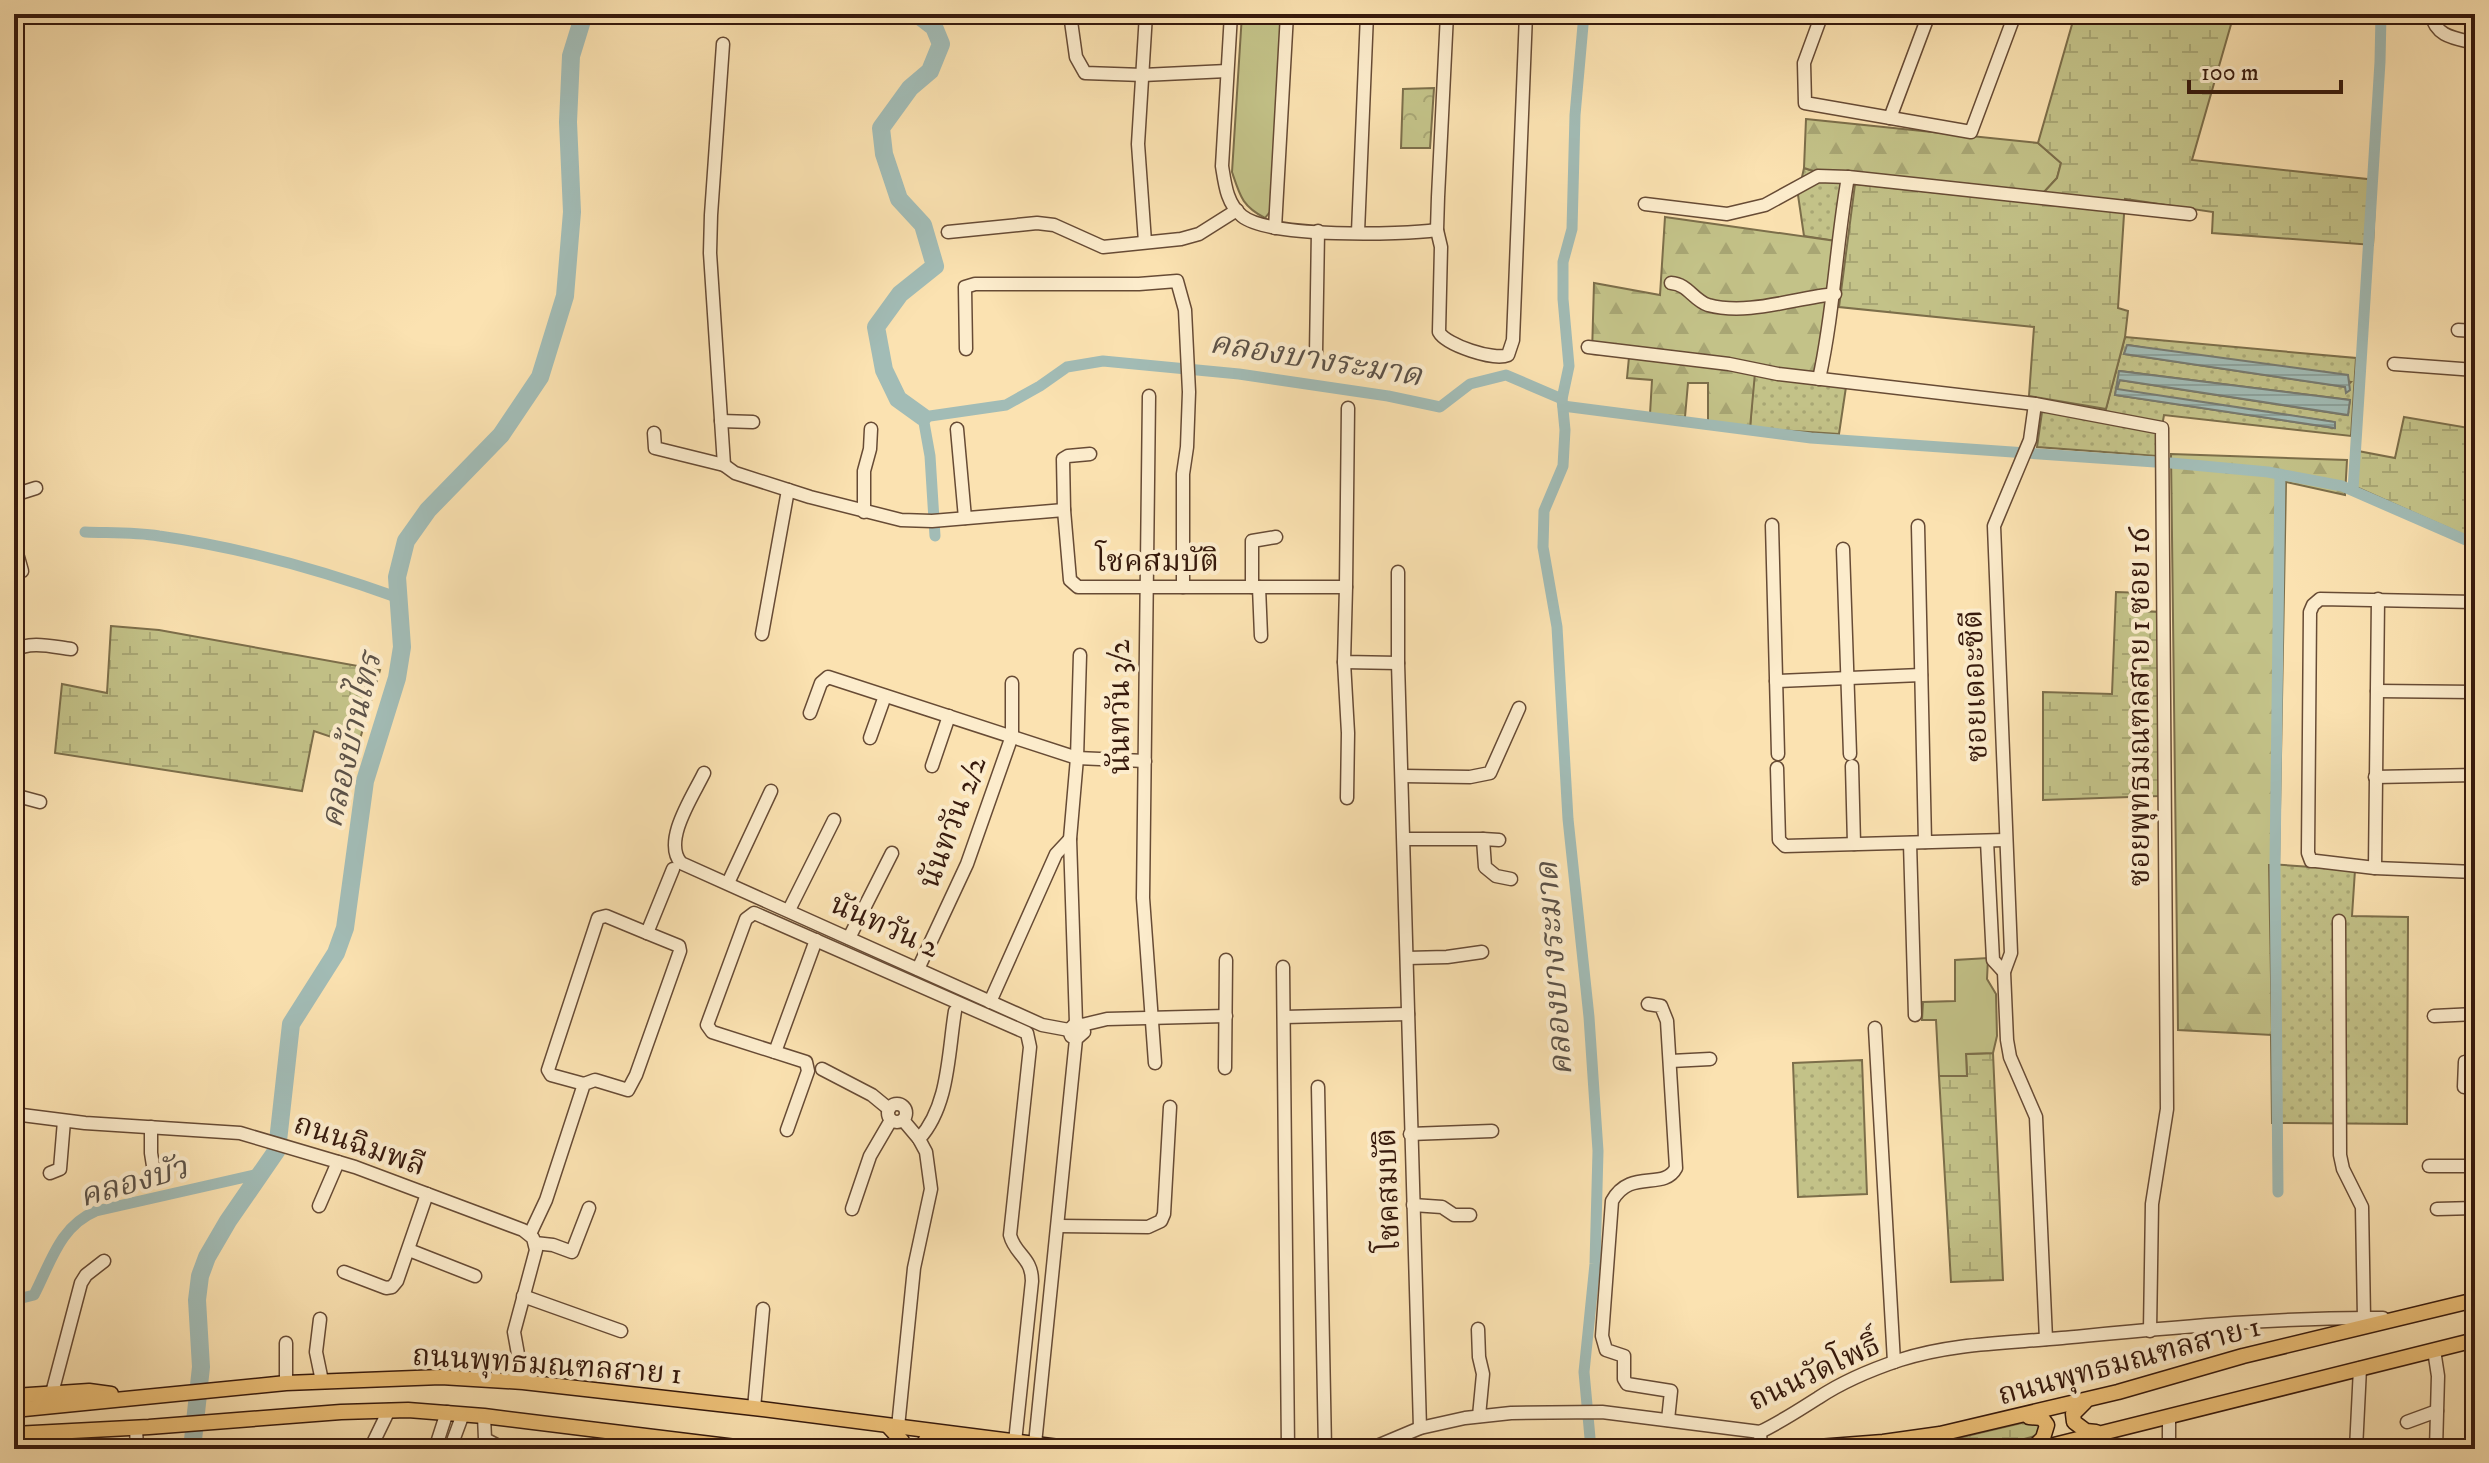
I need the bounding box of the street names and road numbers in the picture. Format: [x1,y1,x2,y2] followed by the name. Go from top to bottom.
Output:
[2122,526,2159,886] street label: ซอยพุทธมณฑลสาย 1 ซอย 16
[1094,540,1219,581] street label: โชคสมบัติ
[1954,609,1997,763] street label: ซอยเดอะซิตี
[1102,639,1139,774] street label: นันทวัน 3/2
[911,751,996,894] street label: นันทวัน 2/2
[824,886,945,967] street label: นันทวัน 2
[289,1106,430,1185] street label: ถนนฉิมพลี
[1364,1128,1409,1254] street label: โชคสมบัติ
[1994,1309,2265,1414] street label: ถนนพุทธมณฑลสาย 1
[1741,1322,1889,1420] street label: ถนนวัดโพธิ์
[411,1338,683,1393] street label: ถนนพุทธมณฑลสาย 1

